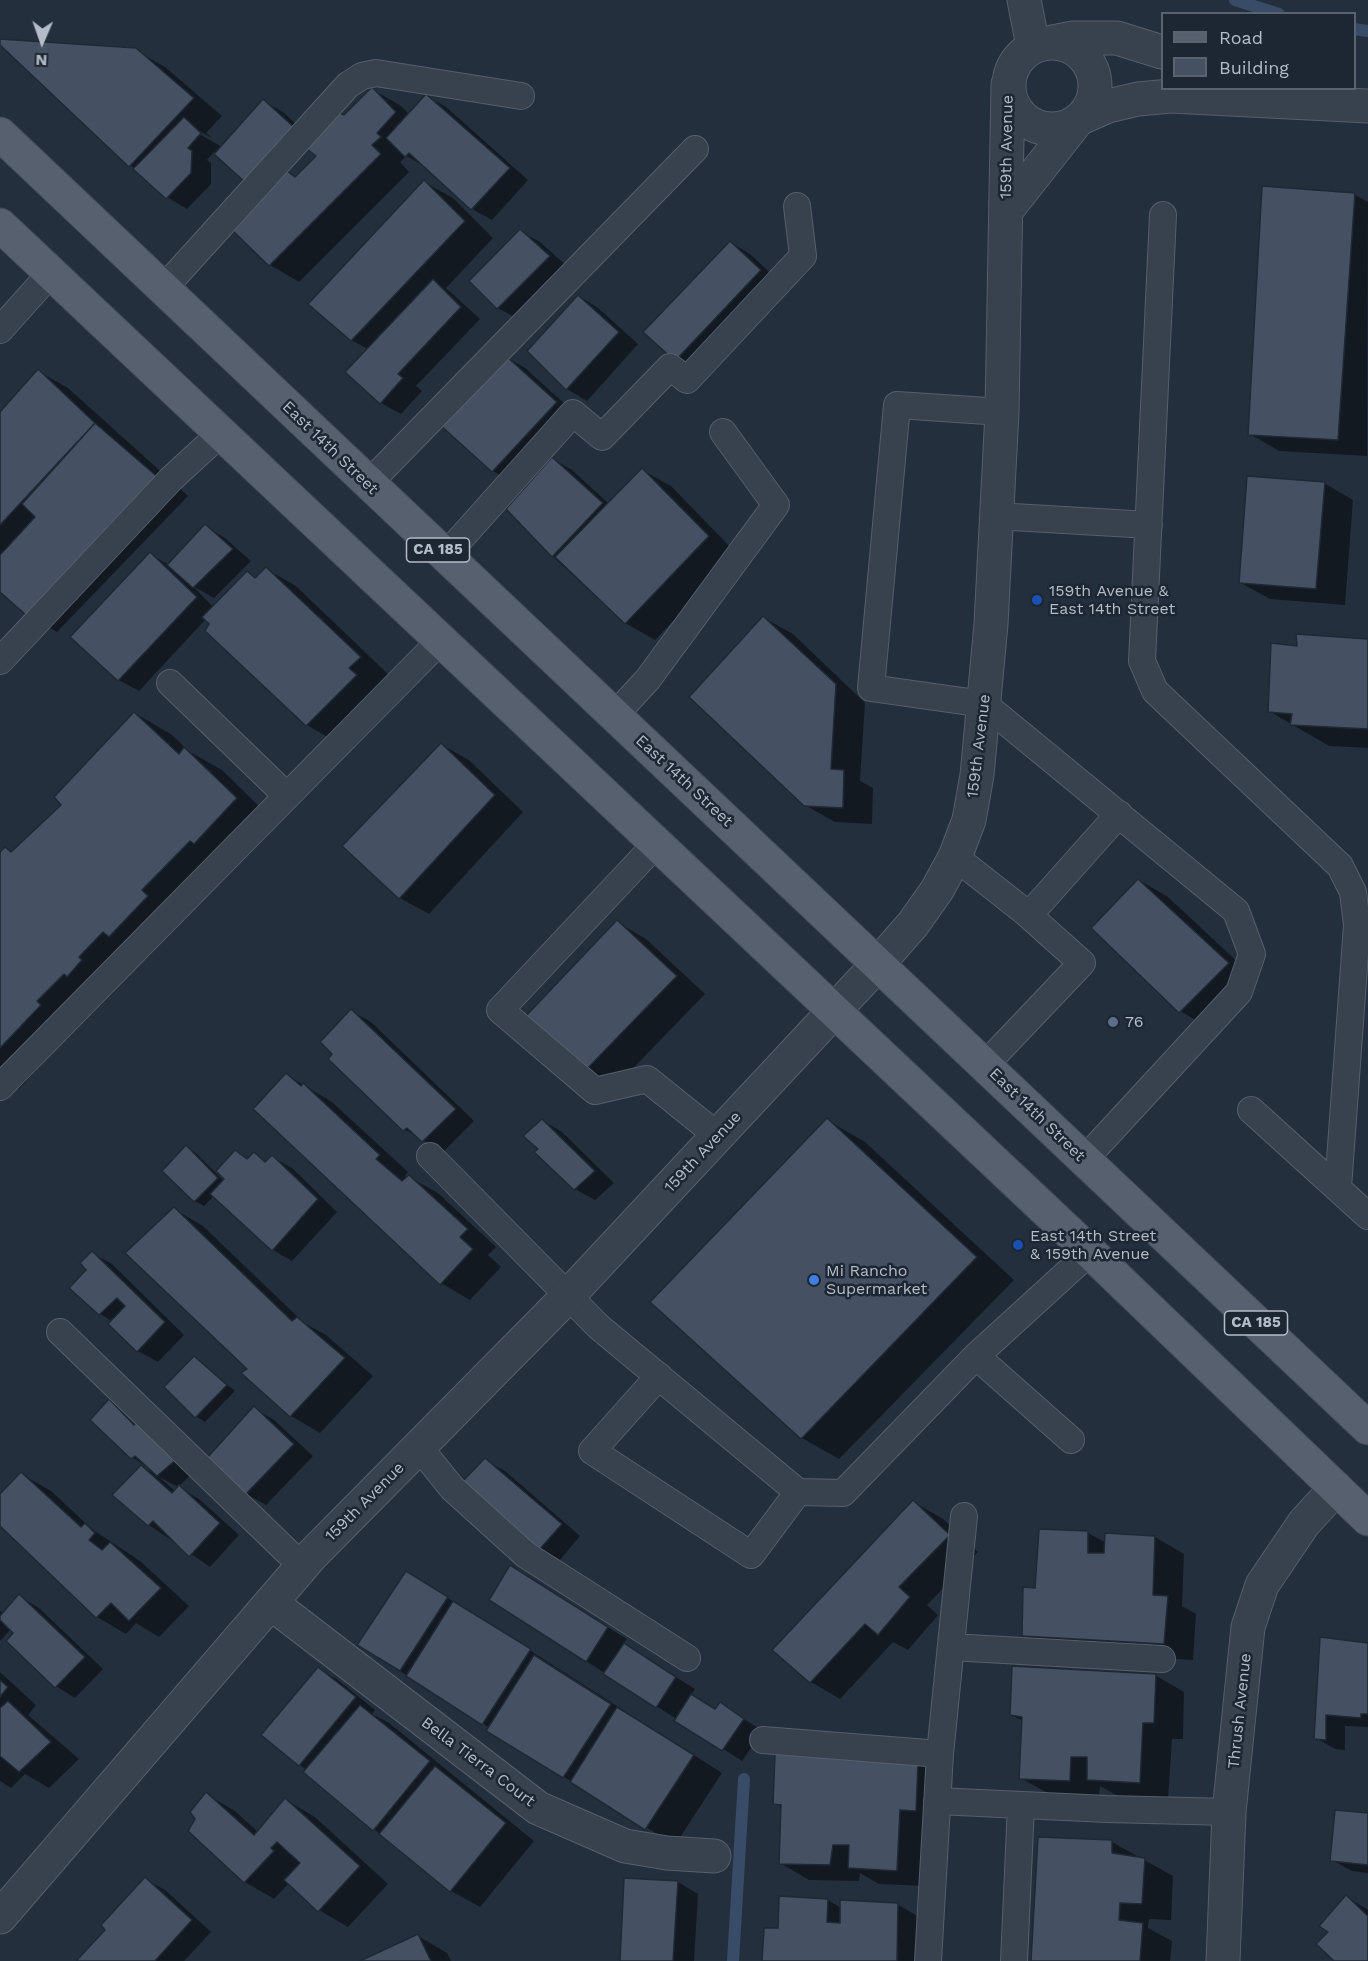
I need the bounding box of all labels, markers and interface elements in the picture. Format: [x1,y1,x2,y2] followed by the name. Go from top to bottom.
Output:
[12,12,72,72] north arrow
[1161,12,1356,90] legend
[1219,27,1263,48] text: Road
[35,51,48,70] text: N
[1219,57,1289,78] text: Building
[996,95,1018,199] street label: 159th Avenue
[278,397,382,499] street label: East 14th Street
[406,538,470,562] road number: CA 185
[1049,581,1175,619] place label: 159th Avenue & East 14th Street
[1030,593,1044,607] marker: 159th Avenue & East 14th Street
[963,693,995,799] street label: 159th Avenue
[631,731,737,831] street label: East 14th Street
[1125,1012,1143,1032] place label: 76
[1106,1015,1120,1029] marker: 76
[985,1064,1089,1166] street label: East 14th Street
[660,1107,746,1197] street label: 159th Avenue
[1030,1226,1156,1264] place label: East 14th Street & 159th Avenue
[1011,1238,1025,1252] marker: East 14th Street & 159th Avenue
[826,1261,927,1299] place label: Mi Rancho Supermarket
[807,1273,821,1287] marker: Mi Rancho Supermarket
[1224,1311,1288,1335] road number: CA 185
[321,1458,409,1546] street label: 159th Avenue
[1224,1652,1256,1770] street label: Thrush Avenue
[417,1713,539,1811] street label: Bella Tierra Court

